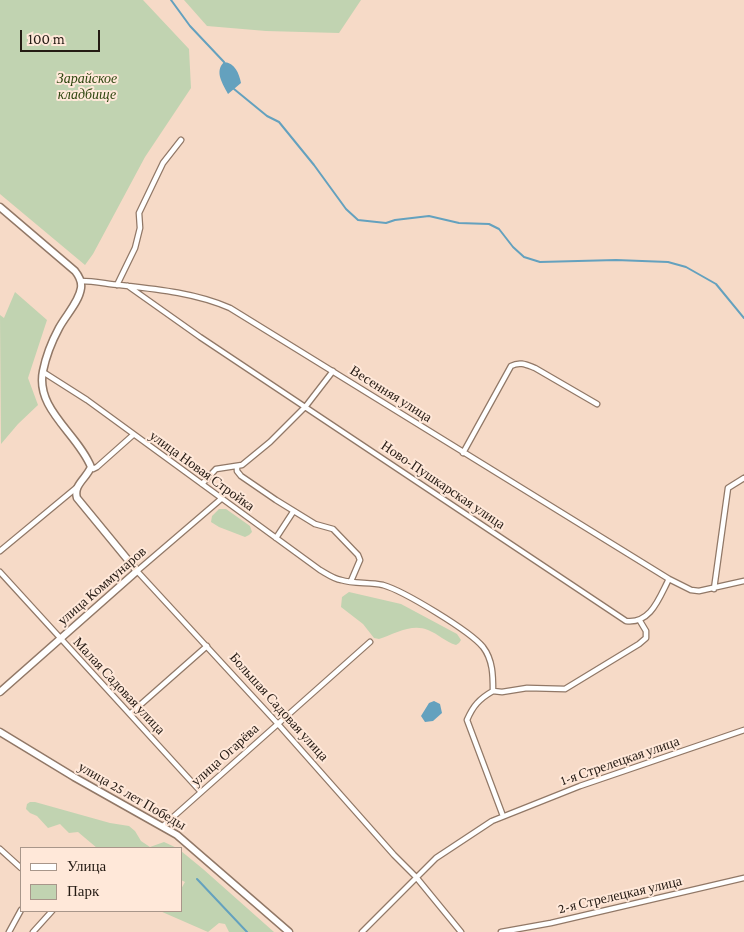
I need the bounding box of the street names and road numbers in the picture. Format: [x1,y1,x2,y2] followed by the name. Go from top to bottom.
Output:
[347,362,435,426] street label: Весенняя улица
[146,427,258,515] street label: улица Новая Стройка
[378,437,508,533] street label: Ново-Пушкарская улица
[54,543,150,629] street label: улица Коммунаров
[70,634,168,738] street label: Малая Садовая улица
[226,649,332,765] street label: Большая Садовая улица
[188,720,262,790] street label: улица Огарёва
[558,733,682,789] street label: 1-я Стрелецкая улица
[75,758,189,834] street label: улица 25 лет Победы
[556,873,684,917] street label: 2-я Стрелецкая улица

